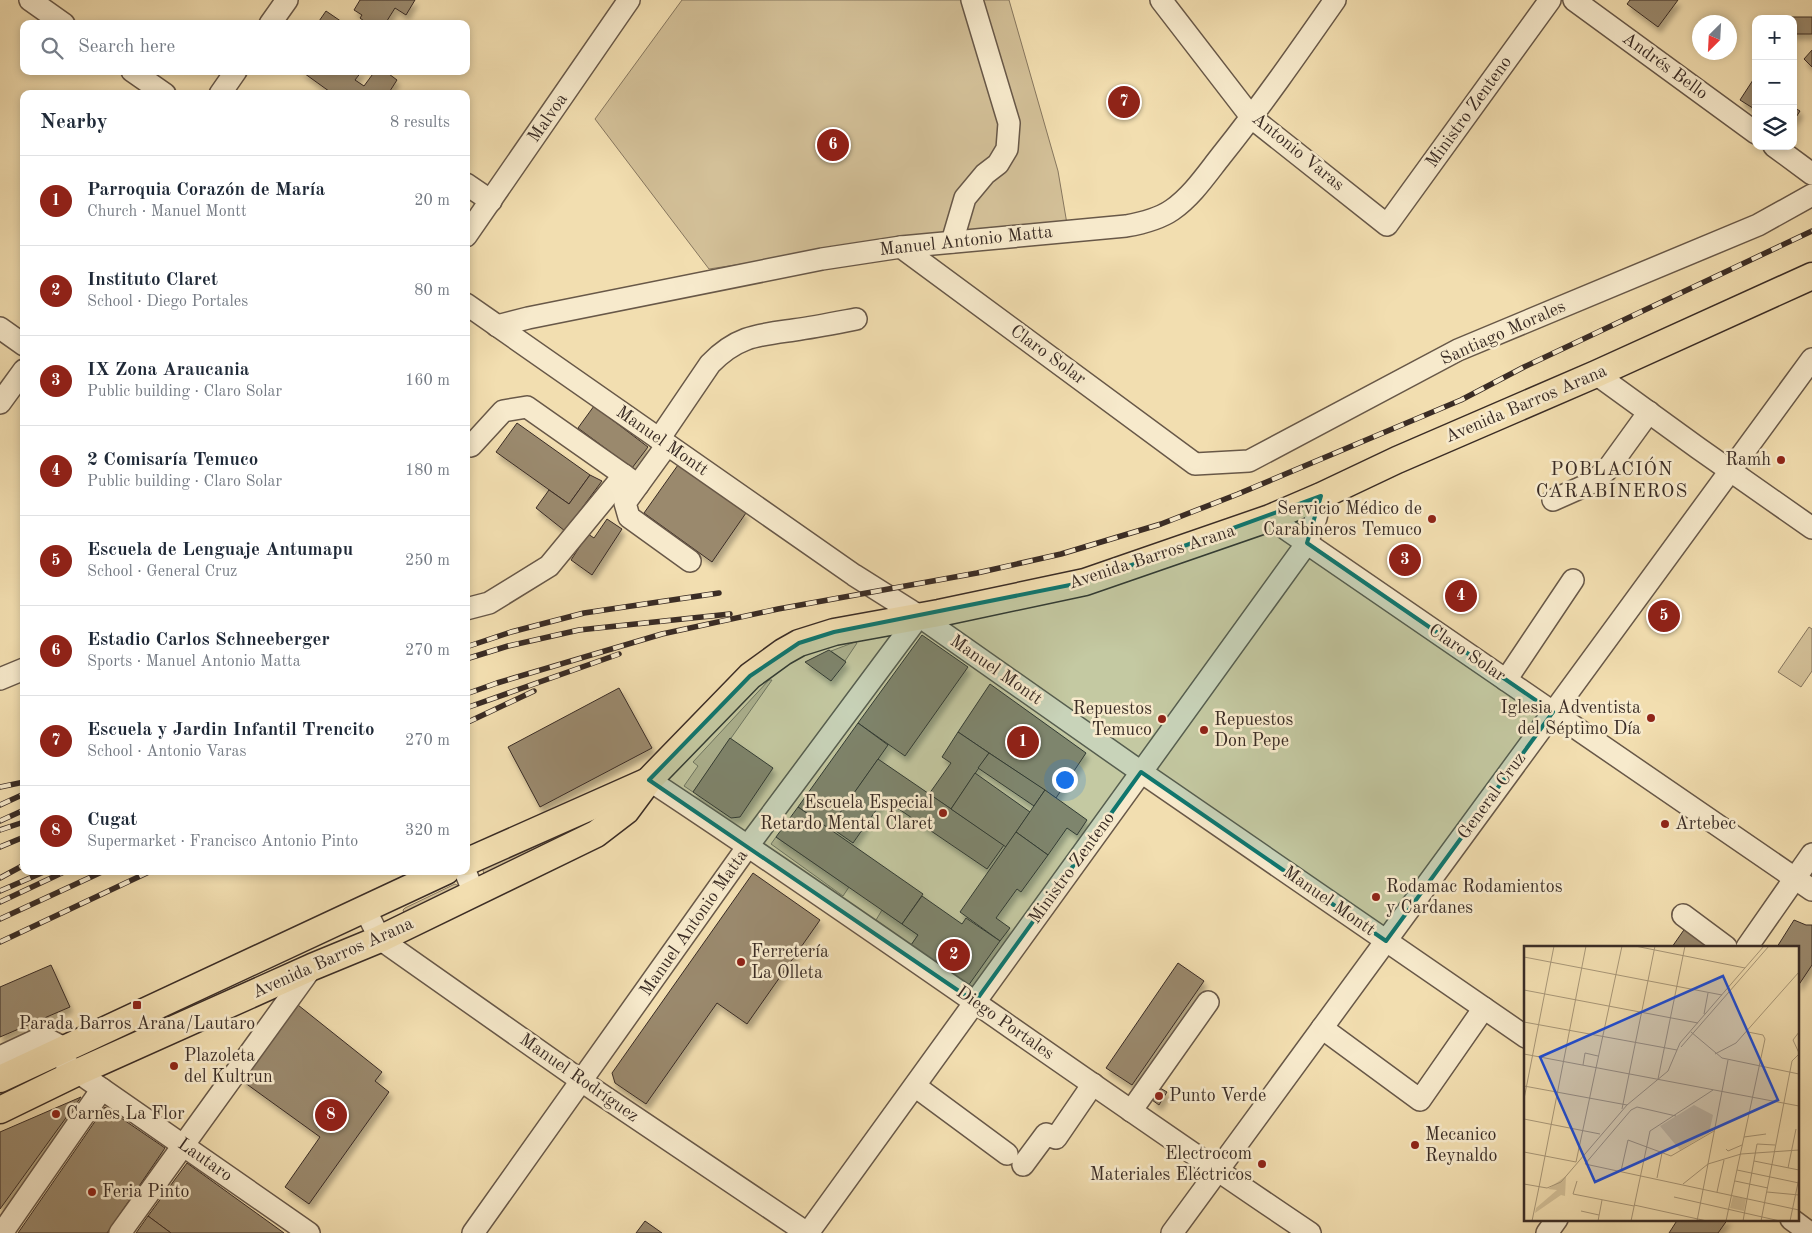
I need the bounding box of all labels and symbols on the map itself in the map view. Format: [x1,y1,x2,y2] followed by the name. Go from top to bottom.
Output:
[1692,15,1737,60] north arrow
[1619,29,1711,103] street label: Andrés Bello
[1423,53,1515,171] street label: Ministro Zenteno
[1108,83,1140,121] pin: 7
[525,90,571,146] street label: Malvoa
[1249,110,1348,195] street label: Antonio Varas
[817,126,849,164] pin: 6
[878,223,1054,259] street label: Manuel Antonio Matta
[1438,297,1568,369] street label: Santiago Morales
[1007,322,1090,389] street label: Claro Solar
[1442,362,1610,446] street label: Avenida Barros Arana
[613,403,711,479] street label: Manuel Montt
[1725,451,1771,469] place label: Ramh
[1775,454,1787,466] marker: Ramh
[1536,456,1688,502] district label: POBLACIÓN CARABINEROS
[1263,500,1422,539] place label: Servicio Médico de Carabineros Temuco
[1426,513,1438,525] marker: Servicio Médico de Carabineros Temuco
[1066,522,1238,592] street label: Avenida Barros Arana
[1389,541,1421,579] pin: 3
[1445,577,1477,615] pin: 4
[1648,597,1680,635] pin: 5
[1425,621,1509,686] street label: Claro Solar
[947,632,1045,708] street label: Manuel Montt
[1500,699,1641,738] place label: Iglesia Adventista del Séptimo Día
[1073,700,1152,739] place label: Repuestos Temuco
[1214,711,1293,750] place label: Repuestos Don Pepe
[1645,712,1657,724] marker: Iglesia Adventista del Séptimo Día
[1156,713,1168,725] marker: Repuestos Temuco
[1007,723,1039,761] pin: 1
[1198,724,1210,736] marker: Repuestos Don Pepe
[1455,749,1529,843] street label: General Cruz
[1052,767,1078,793] your location
[760,794,933,833] place label: Escuela Especial Retardo Mental Claret
[937,807,949,819] marker: Escuela Especial Retardo Mental Claret
[1026,809,1118,927] street label: Ministro Zenteno
[1675,815,1736,833] place label: Artebec
[1659,818,1671,830] marker: Artebec
[637,846,751,1000] street label: Manuel Antonio Matta
[1280,863,1378,939] street label: Manuel Montt
[1386,878,1563,917] place label: Rodamac Rodamientos y Cardanes
[1370,891,1382,903] marker: Rodamac Rodamientos y Cardanes
[250,914,416,1002] street label: Avenida Barros Arana
[938,936,970,974] pin: 2
[751,943,829,982] place label: Ferretería La Olleta
[1524,946,1800,1220] inset map
[735,956,747,968] marker: Ferretería La Olleta
[953,983,1057,1063] street label: Diego Portales
[131,999,143,1011] marker: Parada Barros Arana/Lautaro
[19,1015,255,1033] place label: Parada Barros Arana/Lautaro
[516,1030,642,1126] street label: Manuel Rodríguez
[184,1047,273,1086] place label: Plazoleta del Kultrun
[168,1060,180,1072] marker: Plazoleta del Kultrun
[1169,1087,1266,1105] place label: Punto Verde
[1153,1090,1165,1102] marker: Punto Verde
[315,1096,347,1134] pin: 8
[66,1105,185,1123] place label: Carnes La Flor
[50,1108,62,1120] marker: Carnes La Flor
[1425,1126,1498,1165] place label: Mecanico Reynaldo
[174,1135,236,1185] street label: Lautaro
[1409,1139,1421,1151] marker: Mecanico Reynaldo
[1090,1145,1252,1184] place label: Electrocom Materiales Eléctricos
[1256,1158,1268,1170] marker: Electrocom Materiales Eléctricos
[102,1183,189,1201] place label: Feria Pinto
[86,1186,98,1198] marker: Feria Pinto

